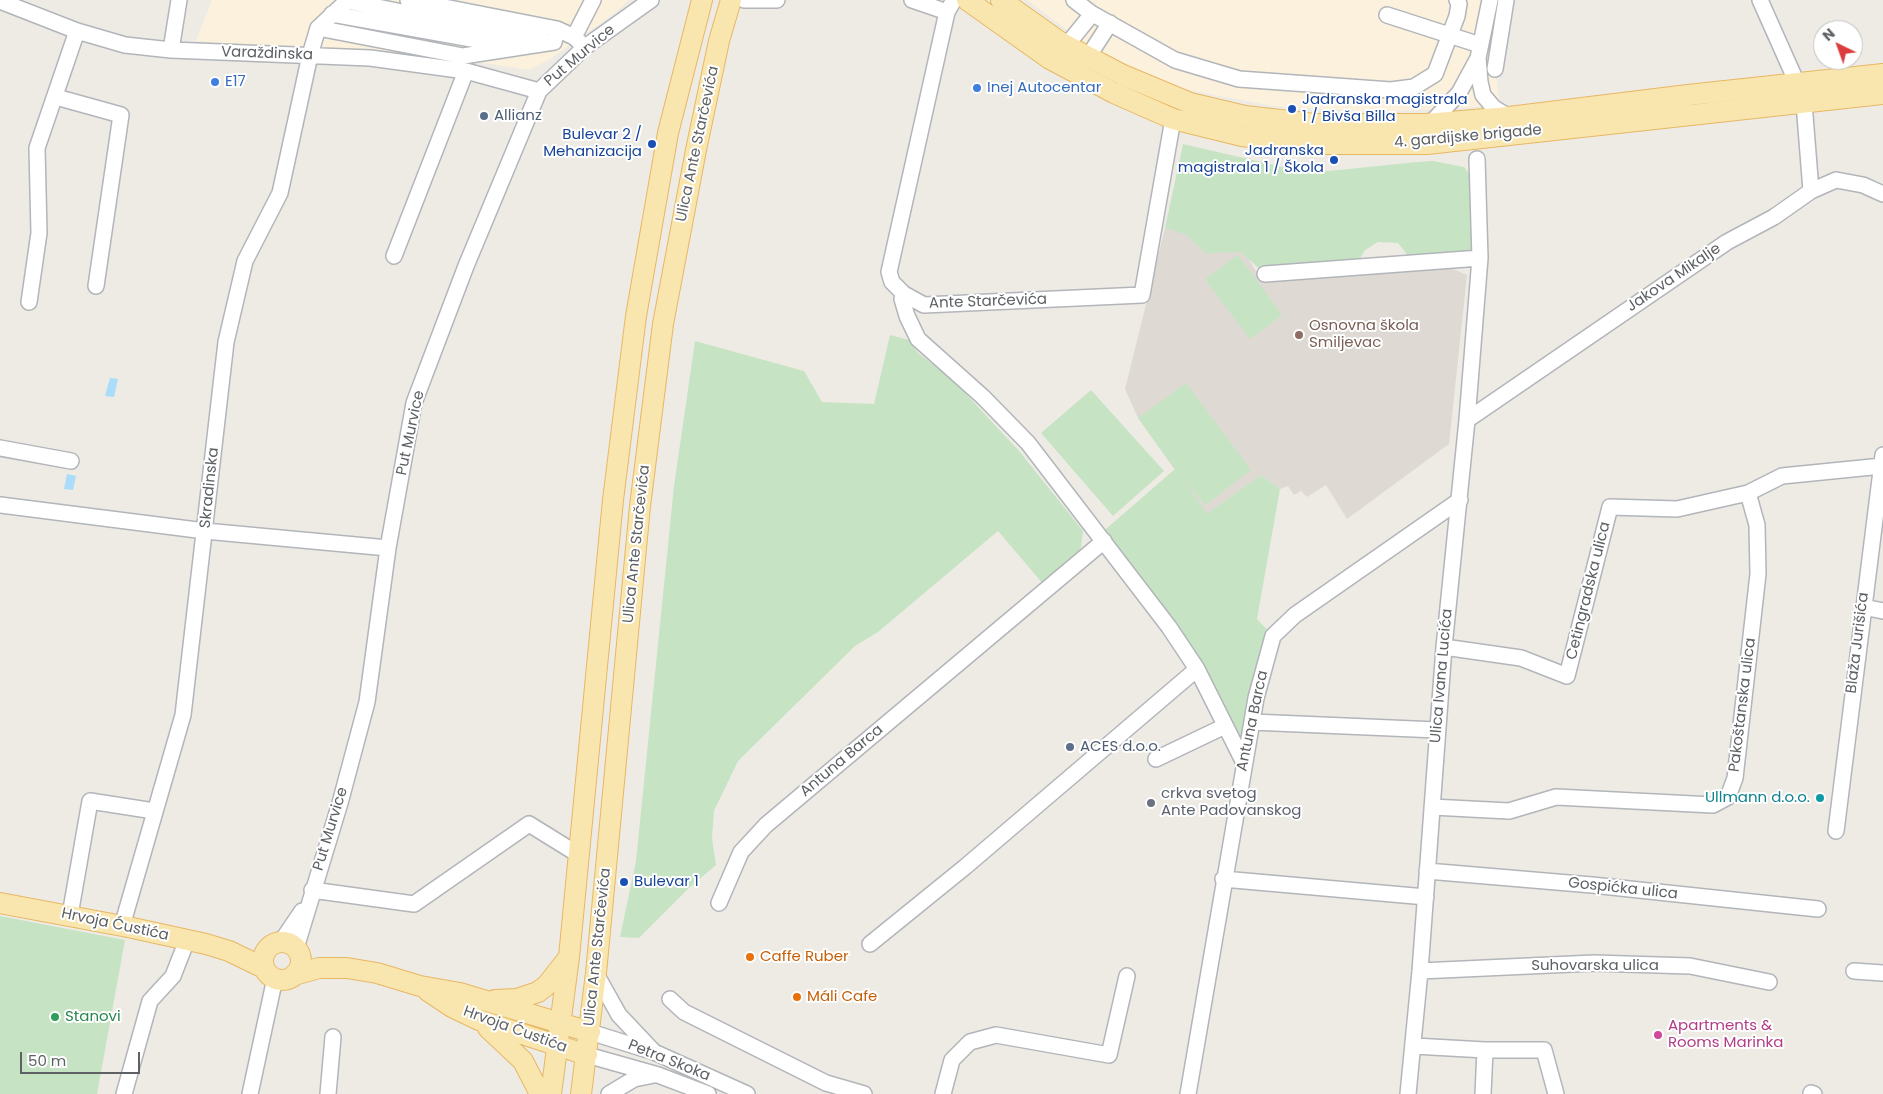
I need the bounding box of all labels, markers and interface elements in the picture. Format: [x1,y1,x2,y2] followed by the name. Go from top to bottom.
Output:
[1813,20,1863,70] north arrow
[541,21,619,91] street label: Put Murvice
[1818,24,1839,46] text: N
[221,43,313,65] street label: Varaždinska
[673,64,723,224] street label: Ulica Ante Starčevića
[225,73,246,91] place label: E17
[209,76,221,88] marker: E17
[987,79,1101,97] place label: Inej Autocentar
[971,82,983,94] marker: Inej Autocentar
[1302,91,1468,126] place label: Jadranska magistrala 1 / Bivša Billa
[1286,103,1298,115] marker: Jadranska magistrala 1 / Bivša Billa
[494,107,542,125] place label: Allianz
[478,110,490,122] marker: Allianz
[1393,122,1543,152] street label: 4. gardijske brigade
[543,126,642,161] place label: Bulevar 2 / Mehanizacija
[646,138,658,150] marker: Bulevar 2 / Mehanizacija
[1178,142,1324,177] place label: Jadranska magistrala 1 / Škola
[1328,154,1340,166] marker: Jadranska magistrala 1 / Škola
[1624,240,1724,316] street label: Jakova Mikalje
[929,291,1047,313] street label: Ante Starčevića
[1309,317,1419,352] place label: Osnovna škola Smiljevac
[1293,329,1305,341] marker: Osnovna škola Smiljevac
[393,389,429,477] street label: Put Murvice
[197,447,223,529] street label: Skradinska
[620,464,654,624] street label: Ulica Ante Starčevića
[1563,520,1615,662] street label: Cetingradska ulica
[1843,591,1873,695] street label: Blaža Jurišića
[1427,608,1457,744] street label: Ulica Ivana Lucića
[1726,637,1760,773] street label: Pakoštanska ulica
[1234,669,1272,773] street label: Antuna Barca
[797,721,887,801] street label: Antuna Barca
[1080,738,1161,756] place label: ACES d.o.o.
[1064,741,1076,753] marker: ACES d.o.o.
[310,785,352,873] street label: Put Murvice
[1161,785,1301,820] place label: crkva svetog Ante Padovanskog
[1705,789,1810,807] place label: Ullmann d.o.o.
[1814,792,1826,804] marker: Ullmann d.o.o.
[1145,797,1157,809] marker: crkva svetog Ante Padovanskog
[581,867,615,1027] street label: Ulica Ante Starčevića
[634,873,699,891] place label: Bulevar 1
[1567,874,1679,904] street label: Gospićka ulica
[618,876,630,888] marker: Bulevar 1
[60,905,170,945] street label: Hrvoja Ćustića
[760,948,849,966] place label: Caffe Ruber
[744,951,756,963] marker: Caffe Ruber
[1531,957,1659,975] street label: Suhovarska ulica
[807,988,877,1006] place label: Máli Cafe
[791,991,803,1003] marker: Máli Cafe
[461,1003,569,1057] street label: Hrvoja Ćustića
[65,1008,121,1026] place label: Stanovi
[49,1011,61,1023] marker: Stanovi
[1668,1017,1783,1052] place label: Apartments & Rooms Marinka
[1652,1029,1664,1041] marker: Apartments & Rooms Marinka
[625,1036,713,1086] street label: Petra Skoka
[22,1042,142,1074] scale bar
[28,1050,66,1071] text: 50 m

